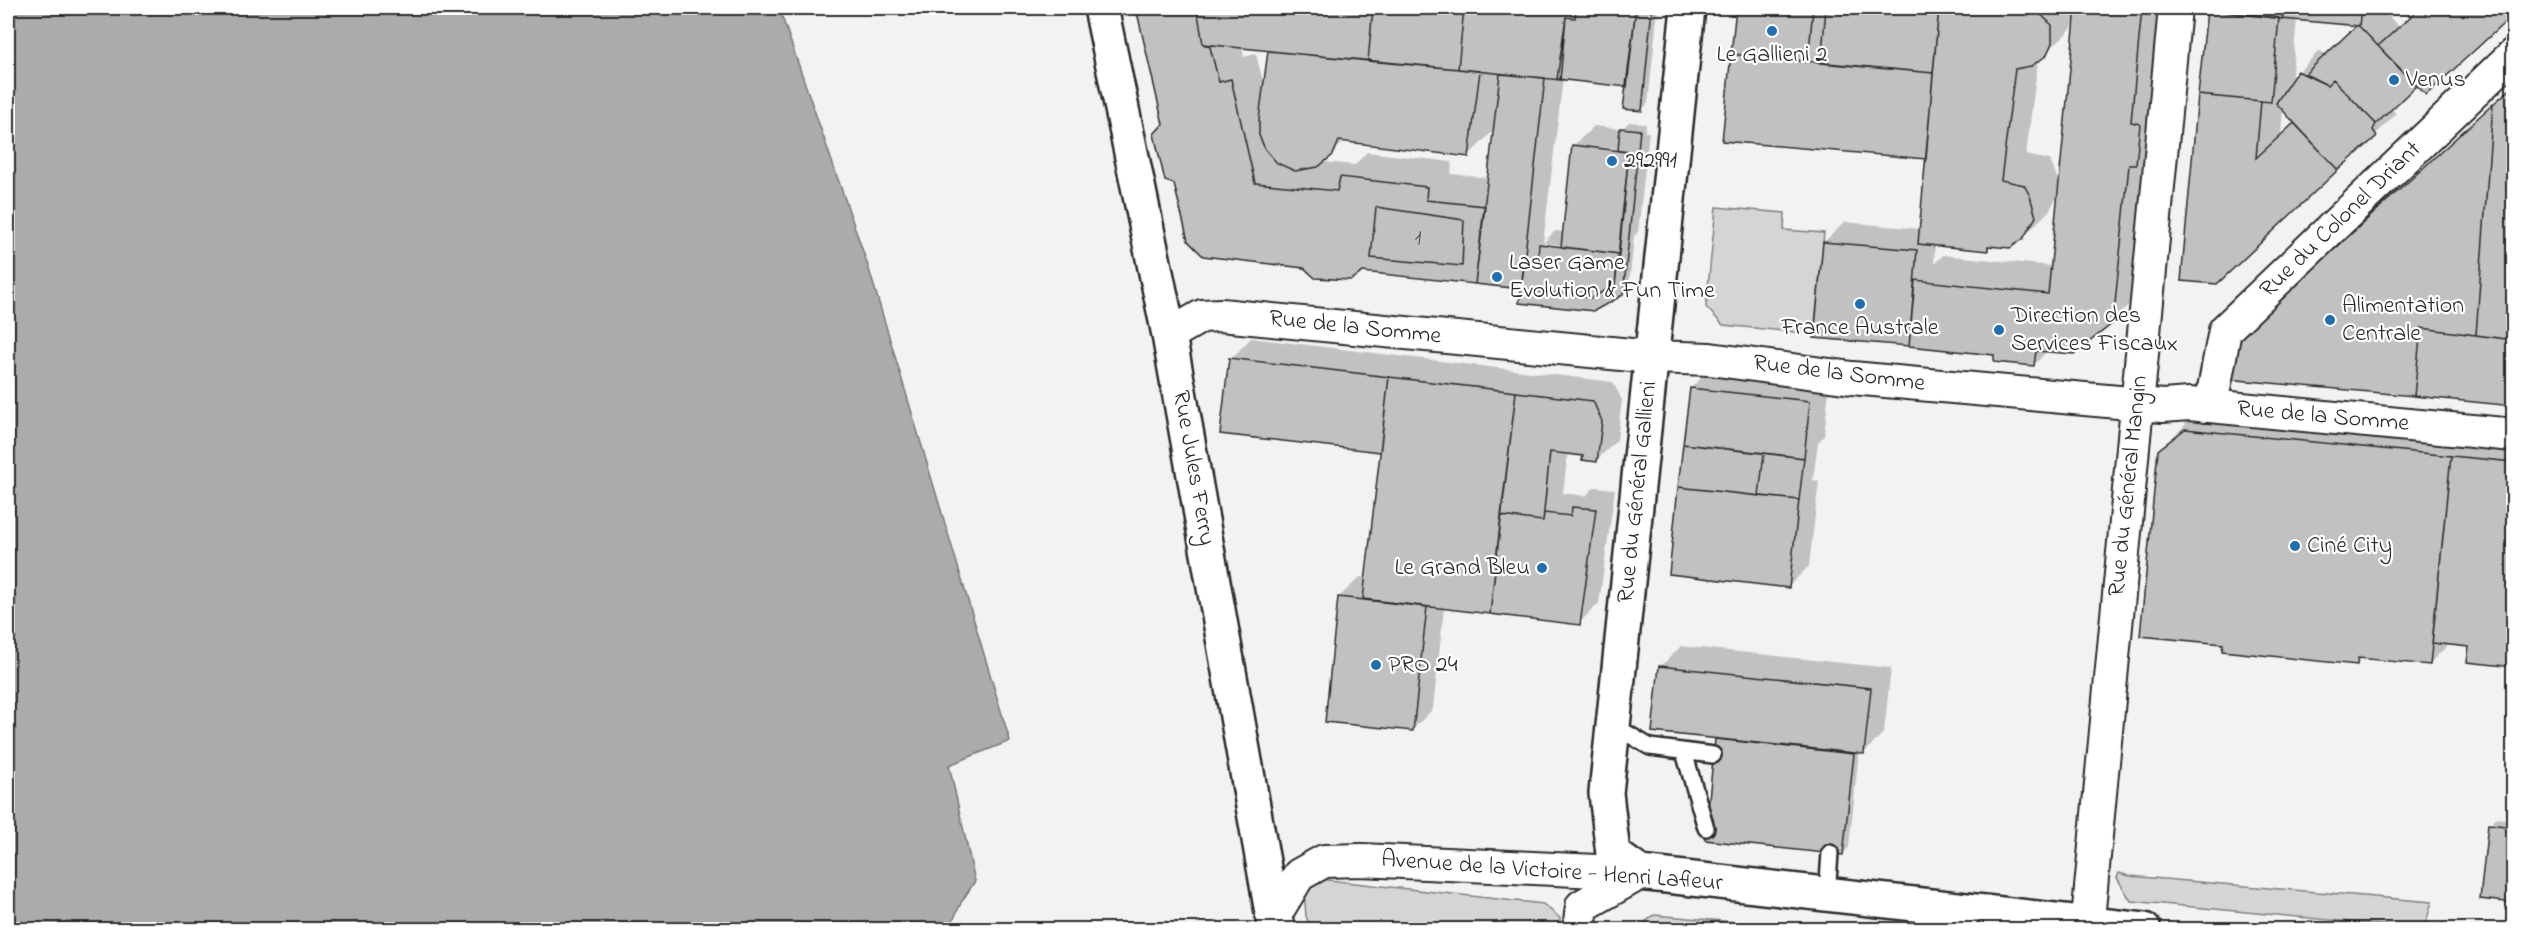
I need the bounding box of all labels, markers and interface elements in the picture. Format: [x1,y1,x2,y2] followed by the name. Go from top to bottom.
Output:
[1765,24,1779,38] marker: Le Gallieni 2
[1717,38,1827,73] place label: Le Gallieni 2
[2405,63,2466,98] place label: Venus
[2387,73,2401,87] marker: Venus
[2252,133,2430,307] street label: Rue du Colonel Driant
[1624,144,1678,179] place label: 292991
[1605,154,1619,168] marker: 292991
[1415,224,1422,254] house number: 1
[1509,246,1715,309] place label: Laser Game Evolution & Fun Time
[1490,270,1504,284] marker: Laser Game Evolution & Fun Time
[2342,289,2464,352] place label: Alimentation Centrale
[1853,297,1867,311] marker: France Australe
[2010,299,2178,362] place label: Direction des Services Fiscaux
[1267,302,1443,354] street label: Rue de la Somme
[1780,311,1939,346] place label: France Australe
[2323,313,2337,327] marker: Alimentation Centrale
[1992,323,2006,337] marker: Direction des Services Fiscaux
[1751,346,1927,402] street label: Rue de la Somme
[2100,374,2158,598] street label: Rue du Général Mangin
[1609,379,1667,605] street label: Rue du Général Gallieni
[1161,388,1224,548] street label: Rue Jules Ferry
[2235,392,2411,442] street label: Rue de la Somme
[2307,529,2392,565] place label: Ciné City
[2288,539,2302,553] marker: Ciné City
[1394,551,1530,586] place label: Le Grand Bleu
[1535,561,1549,575] marker: Le Grand Bleu
[1388,648,1458,683] place label: PRO 24
[1369,658,1383,672] marker: PRO 24
[1380,843,1725,901] street label: Avenue de la Victoire - Henri Lafleur

